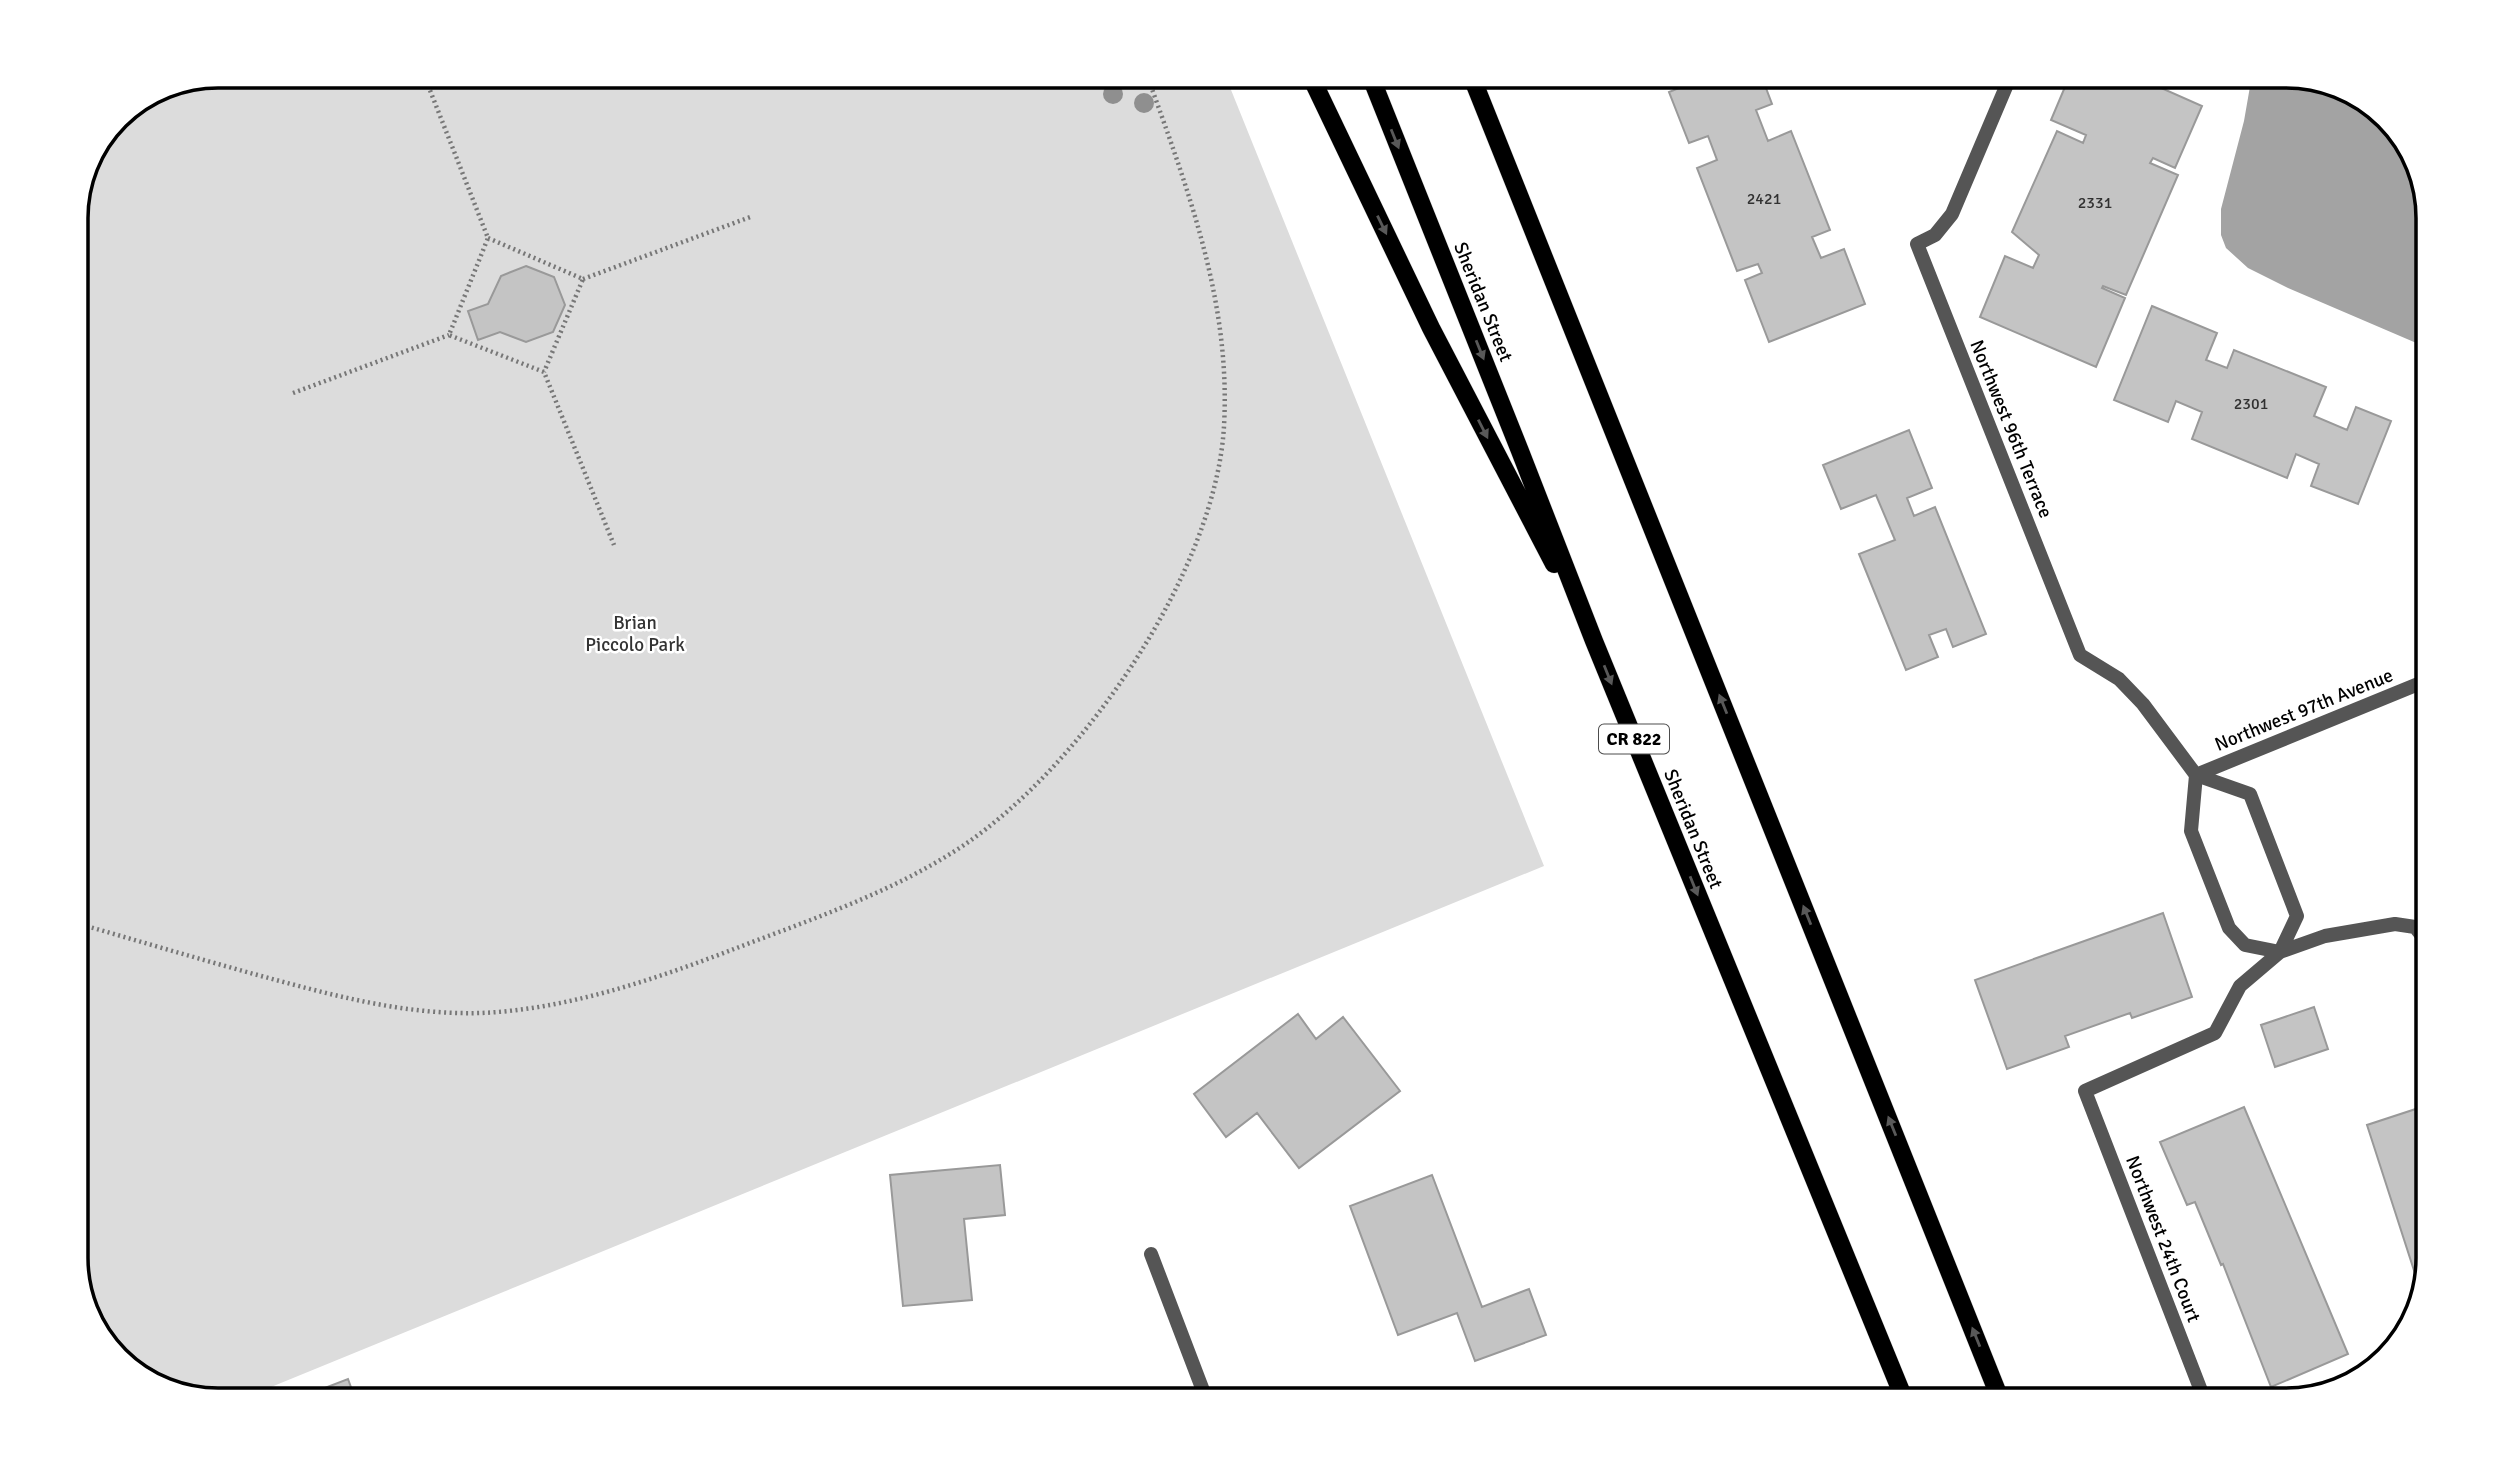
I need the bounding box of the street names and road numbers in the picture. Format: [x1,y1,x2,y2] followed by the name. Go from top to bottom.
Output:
[1448,239,1518,366] street label: Sheridan Street
[1964,337,2058,521] street label: Northwest 96th Terrace
[2211,663,2397,757] street label: Northwest 97th Avenue
[1599,724,1669,754] road number: CR 822
[1658,766,1728,893] street label: Sheridan Street
[2120,1152,2206,1326] street label: Northwest 24th Court

